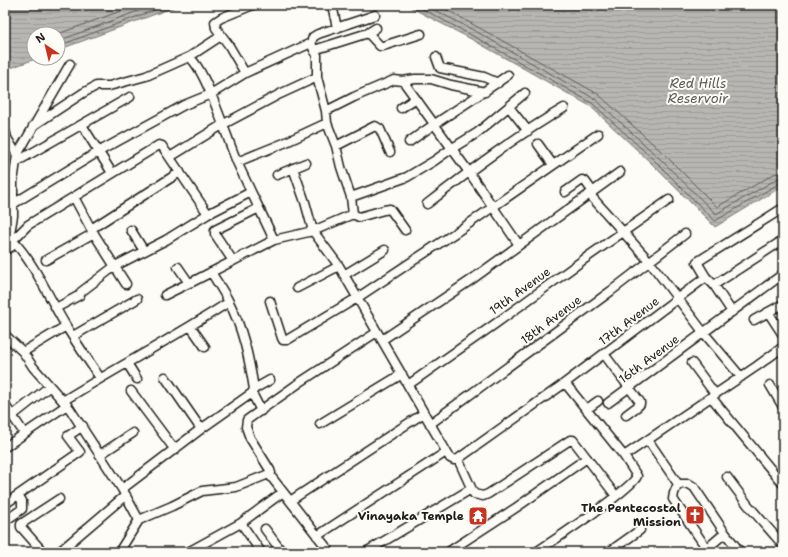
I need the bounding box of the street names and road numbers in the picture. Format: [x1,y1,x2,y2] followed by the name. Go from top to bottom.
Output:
[486,263,554,319] street label: 19th Avenue
[517,292,585,348] street label: 18th Avenue
[596,293,663,349] street label: 17th Avenue
[616,331,683,387] street label: 16th Avenue

